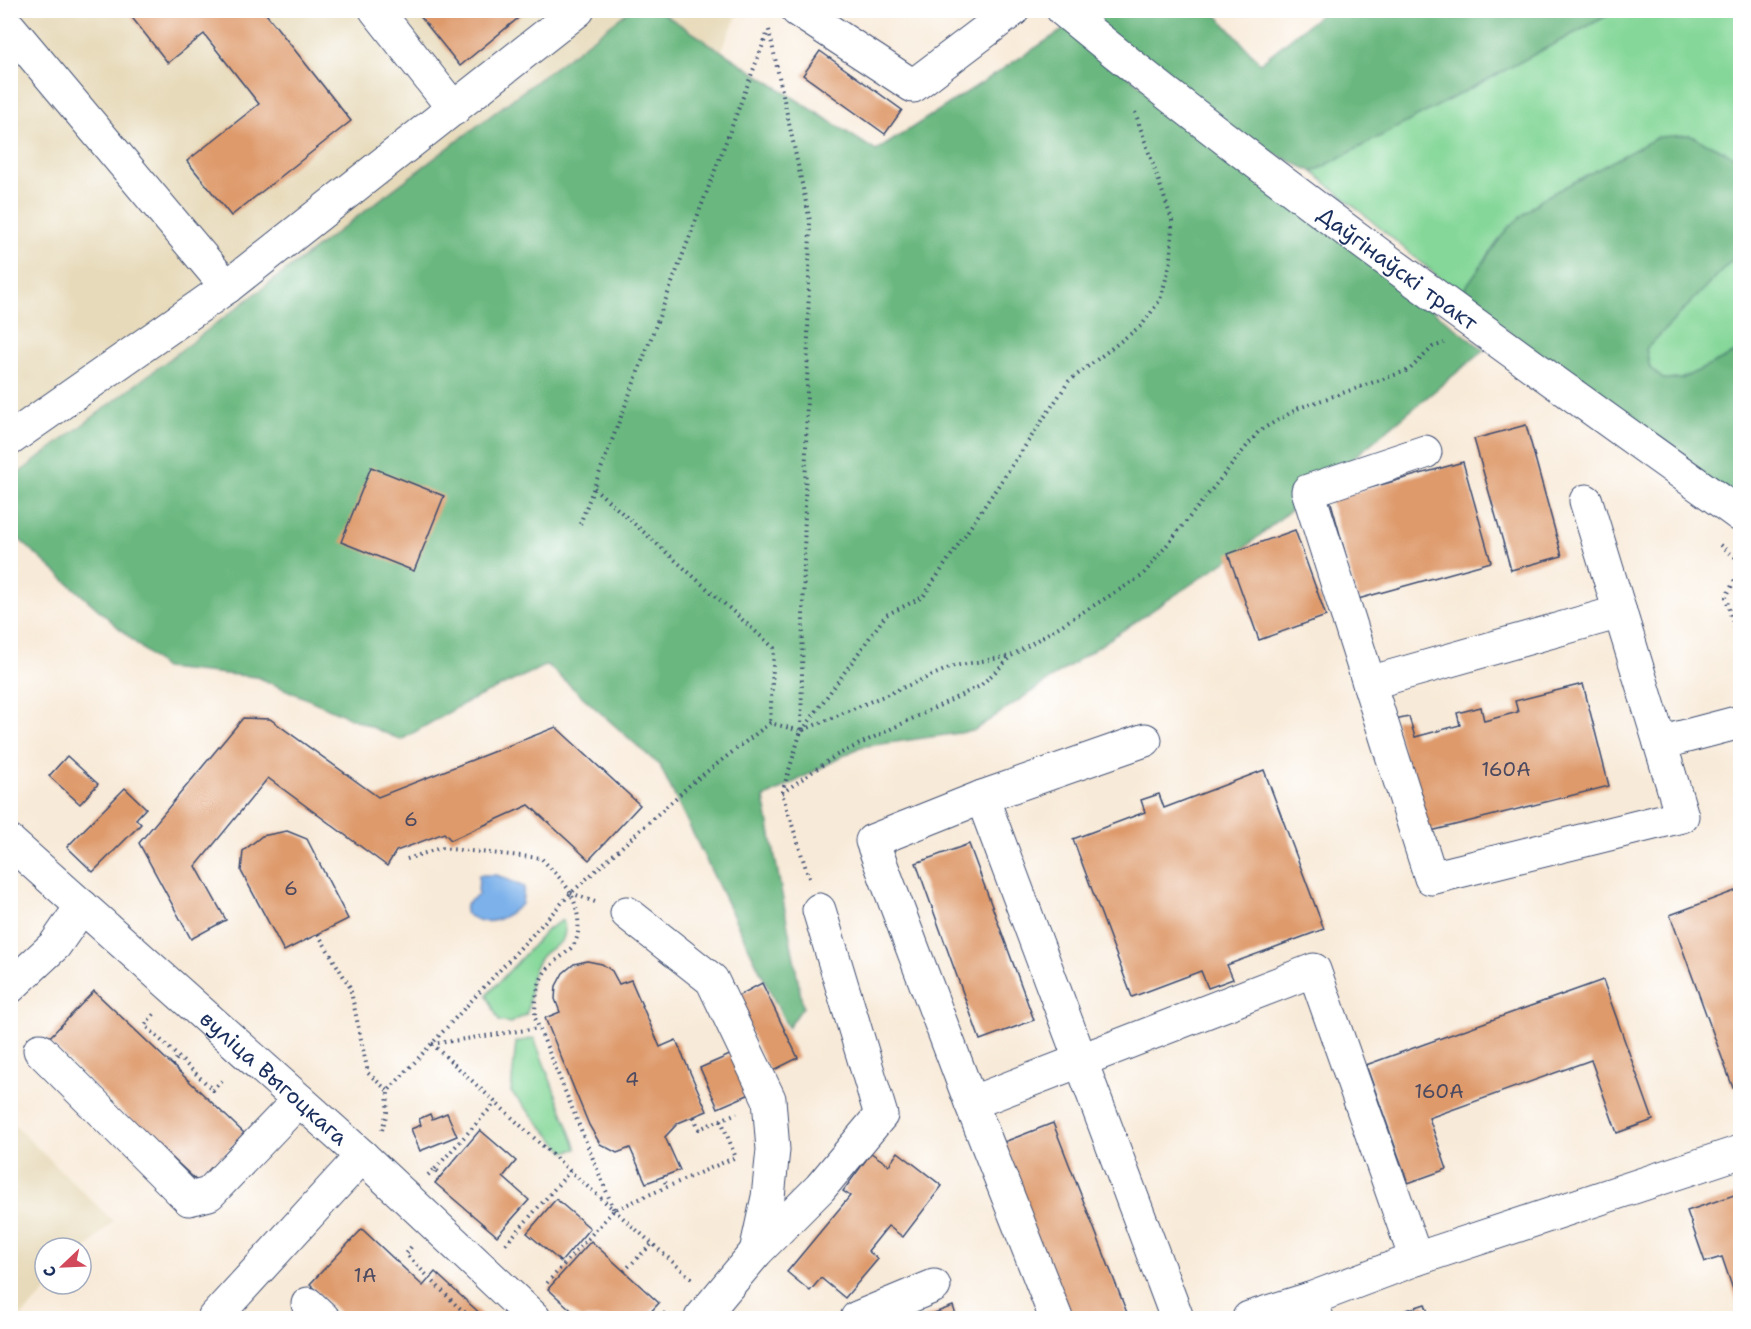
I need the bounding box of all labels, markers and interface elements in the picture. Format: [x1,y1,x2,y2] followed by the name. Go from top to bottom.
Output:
[1312,199,1485,337] street label: Даўгінаўскі тракт
[1481,756,1531,782] house number: 160А
[404,806,418,832] house number: 6
[284,875,298,901] house number: 6
[194,1004,355,1152] street label: вуліца Выгоцкага
[625,1066,639,1092] house number: 4
[1414,1078,1464,1104] house number: 160А
[33,1236,93,1296] north arrow
[354,1262,376,1288] house number: 1А
[38,1263,61,1280] text: С

